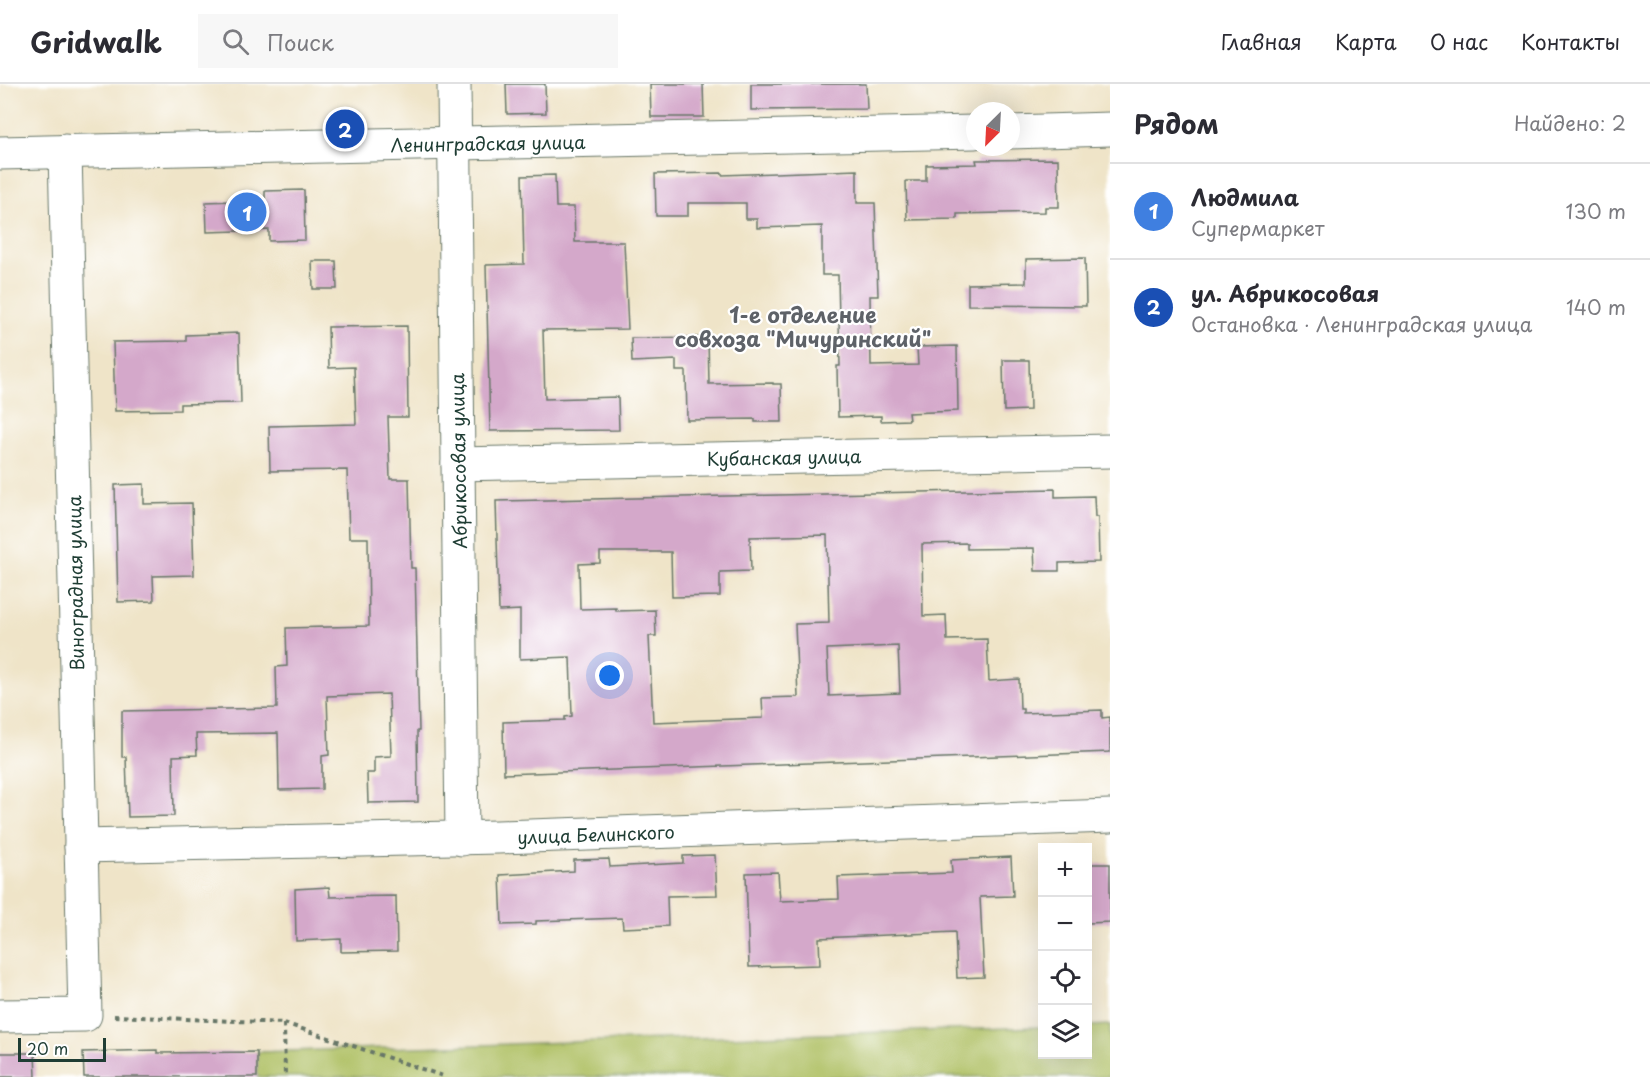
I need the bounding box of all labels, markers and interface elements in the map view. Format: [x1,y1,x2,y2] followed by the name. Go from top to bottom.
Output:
[198,14,618,68] search box
[30,20,162,63] text: Gridwalk
[219,25,252,58] icon: search
[267,25,334,58] text: Поиск
[1221,25,1302,57] text: Главная
[1335,25,1397,57] text: Карта
[1430,25,1488,57] text: О нас
[1521,25,1620,57] text: Контакты
[966,102,1020,156] north arrow
[1134,104,1219,143] text: Рядом
[326,106,364,152] pin: 2
[1514,108,1626,138] text: Найдено: 2
[390,128,586,158] street label: Ленинградская улица
[1191,180,1299,213] text: Людмила
[228,190,266,234] pin: 1
[1149,196,1158,226] text: 1
[1566,196,1626,226] text: 130 m
[1191,213,1324,243] text: Супермаркет
[1191,276,1379,309] text: ул. Абрикосовая
[1146,292,1161,322] text: 2
[1566,292,1626,322] text: 140 m
[675,298,931,354] district label: 1-е отделение совхоза "Мичуринский"
[1191,309,1532,339] text: Остановка · Ленинградская улица
[443,372,473,549] street label: Абрикосовая улица
[707,442,862,472] street label: Кубанская улица
[60,494,90,671] street label: Виноградная улица
[595,661,624,690] your location
[517,818,675,850] street label: улица Белинского
[1038,843,1092,1059] map controls
[1038,843,1092,897] button: +
[1038,897,1092,951] button: −
[1038,951,1092,1005] button: locate
[1038,1005,1092,1059] button: layers
[18,1035,106,1062] scale bar
[27,1036,68,1060] text: 20 m

